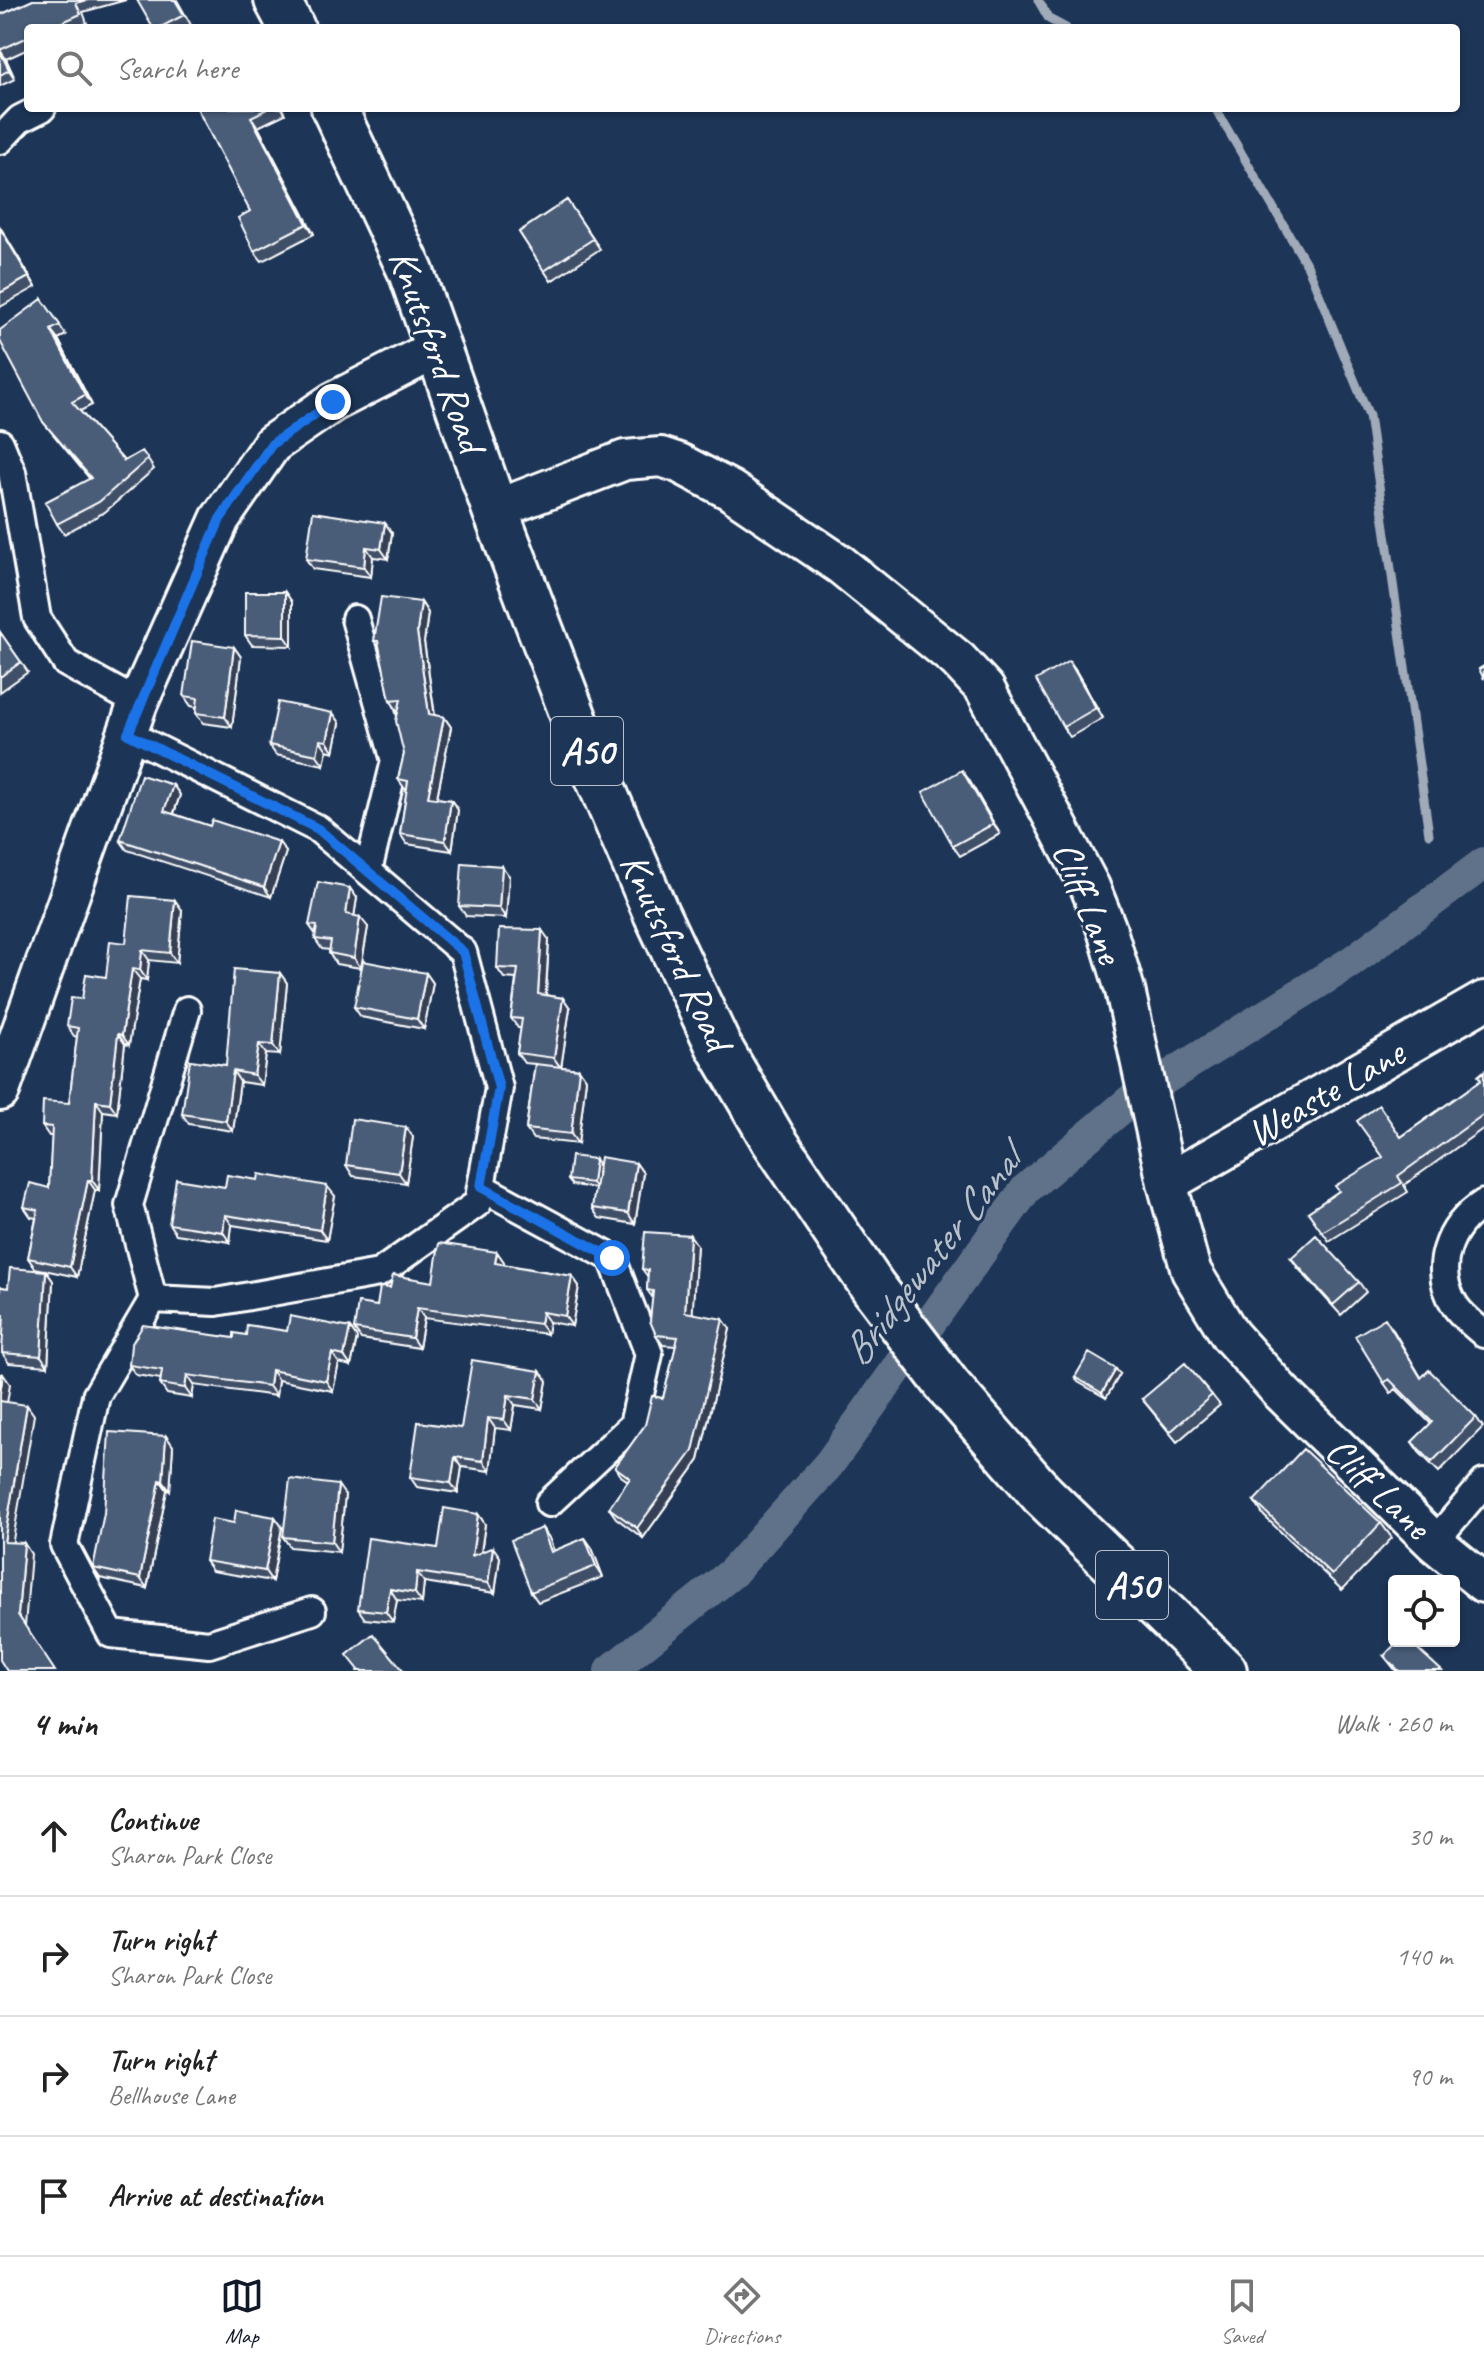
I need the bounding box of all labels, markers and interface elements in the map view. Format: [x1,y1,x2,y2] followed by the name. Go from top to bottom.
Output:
[24,24,1460,112] search box
[52,46,96,90] icon: search
[116,49,238,87] text: Search here
[377,242,499,464] street label: Knutsford Road
[315,384,351,420] route end
[551,717,623,785] road number: A50
[1041,834,1136,973] street label: Cliff Lane
[609,845,746,1064] street label: Knutsford Road
[1238,1026,1416,1158] street label: Weaste Lane
[830,1127,1041,1376] water label: Bridgewater Canal
[594,1240,630,1276] route start
[1315,1426,1444,1552] street label: Cliff Lane
[1096,1551,1168,1619] road number: A50
[1388,1575,1460,1647] map controls
[1388,1575,1460,1647] button: locate
[32,1702,97,1745] text: 4 min
[1335,1707,1452,1740] text: Walk · 260 m
[108,1801,198,1839] text: Continue
[32,1814,76,1858] icon: ahead
[1408,1820,1452,1853] text: 30 m
[108,1839,271,1872] text: Sharon Park Close
[108,1921,213,1959] text: Turn right
[32,1934,76,1978] icon: right
[1396,1940,1452,1973] text: 140 m
[108,1959,271,1992] text: Sharon Park Close
[108,2041,213,2079] text: Turn right
[32,2054,76,2098] icon: right
[1408,2060,1452,2093] text: 90 m
[108,2079,235,2112] text: Bellhouse Lane
[32,2174,76,2218] icon: arrive
[108,2177,323,2215] text: Arrive at destination
[220,2274,264,2350] tab: Map
[704,2274,780,2350] tab: Directions
[1220,2274,1264,2350] tab: Saved

